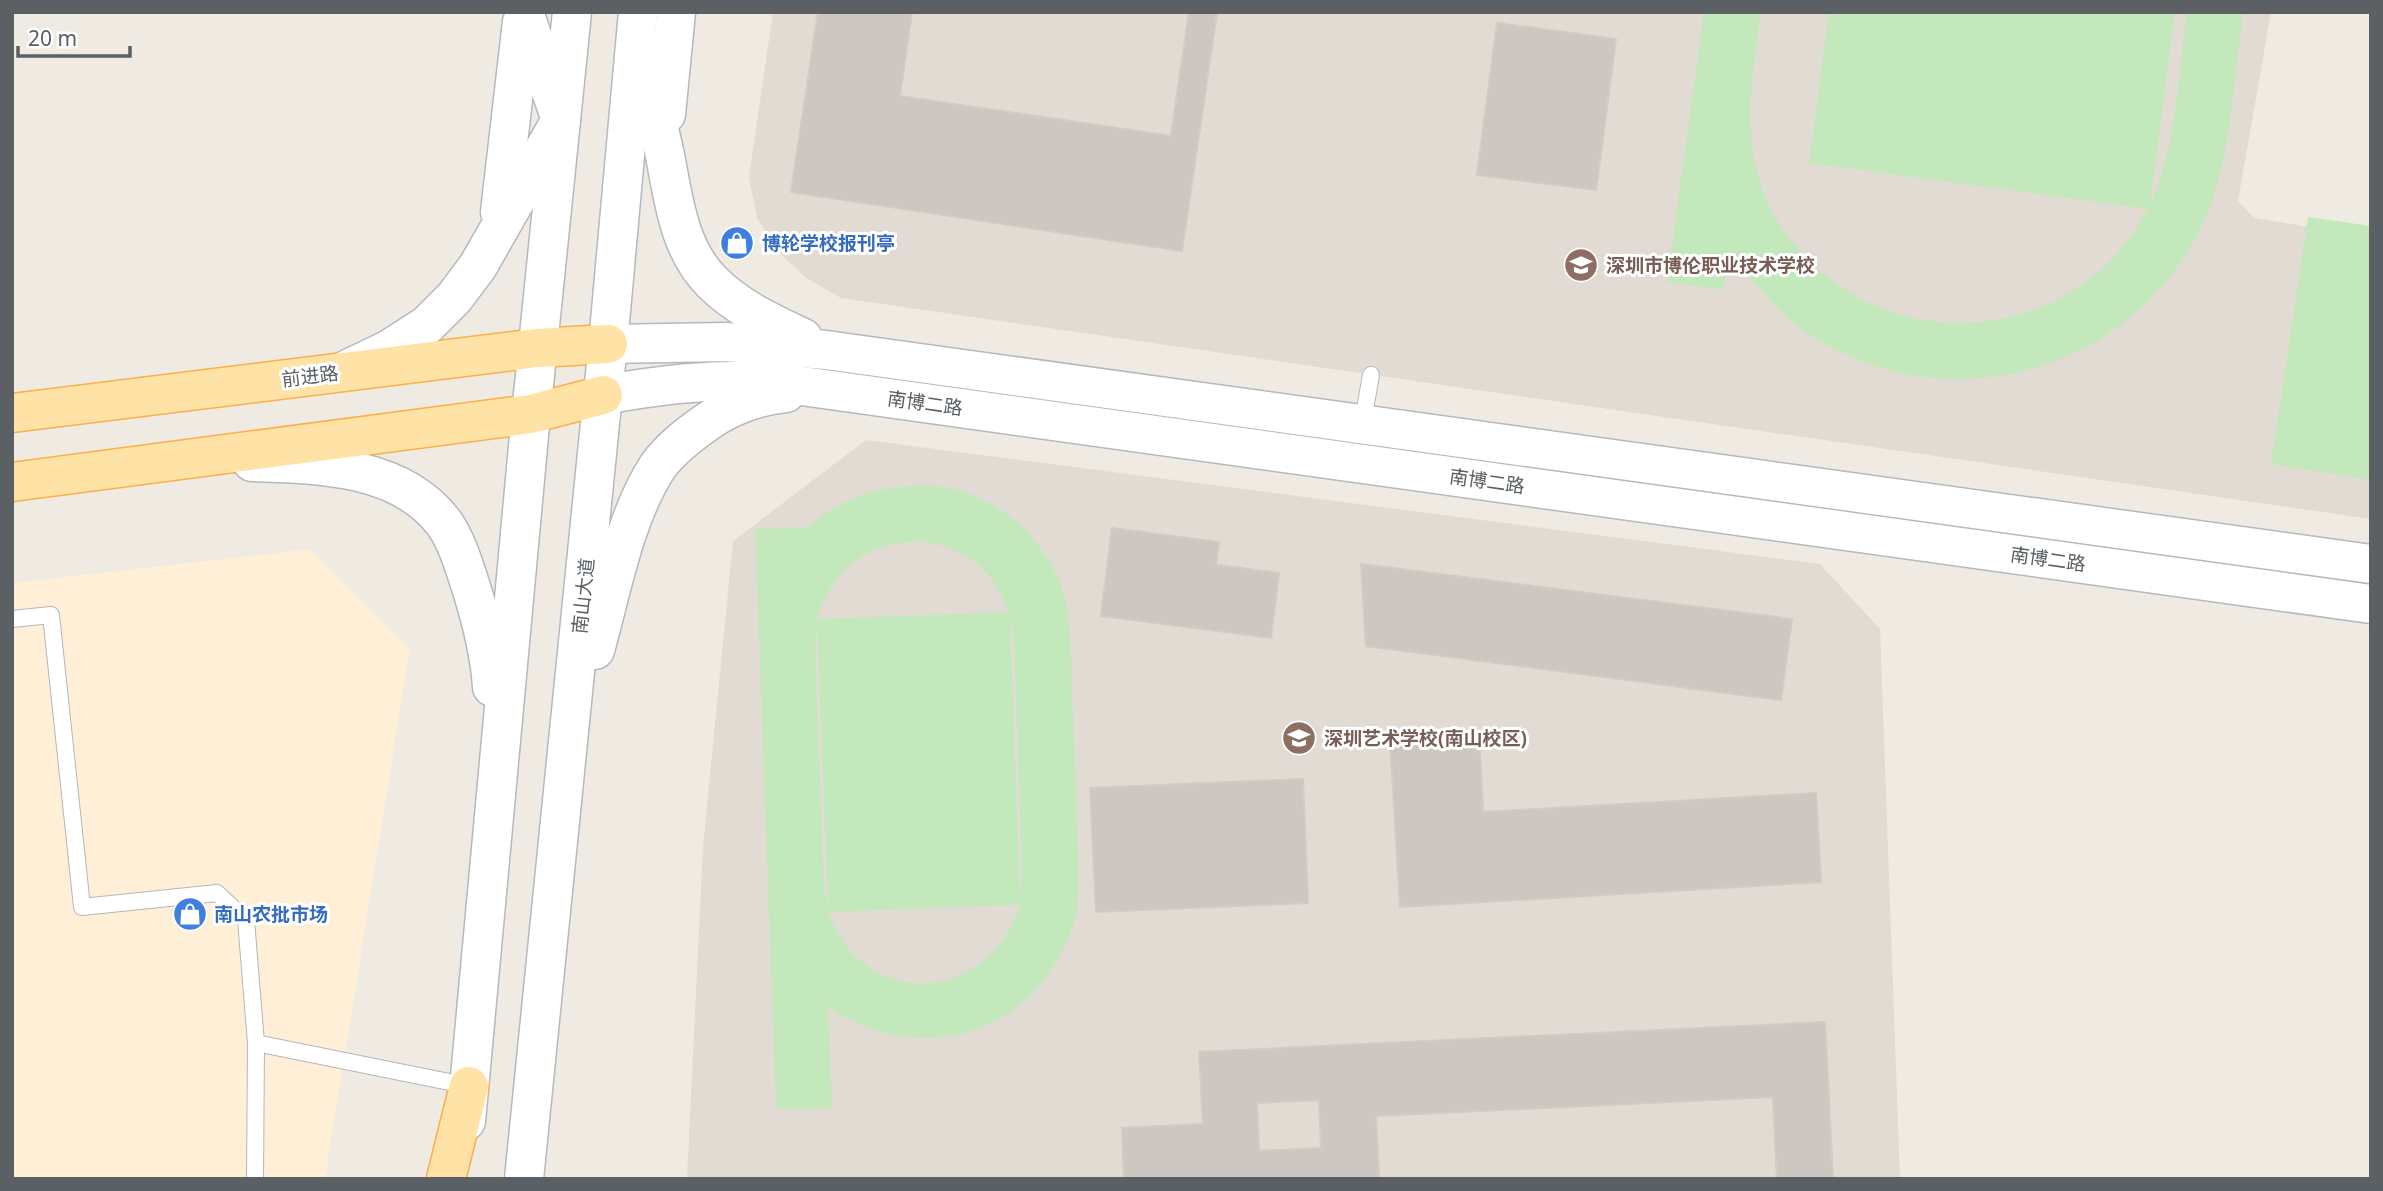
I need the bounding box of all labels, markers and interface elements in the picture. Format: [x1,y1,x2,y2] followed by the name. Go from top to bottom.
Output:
[18,14,130,58] scale bar
[28,24,77,52] text: 20 m
[718,224,756,262] shop icon: 博轮学校报刊亭
[762,230,895,256] place label: 博轮学校报刊亭
[1562,246,1600,284] school or university icon: 深圳市博伦职业技术学校
[1606,252,1815,278] place label: 深圳市博伦职业技术学校
[280,360,340,392] street label: 前进路
[886,385,964,421] street label: 南博二路
[1448,463,1526,499] street label: 南博二路
[2009,541,2087,577] street label: 南博二路
[566,557,600,635] street label: 南山大道
[1280,719,1318,757] school or university icon: 深圳艺术学校(南山校区)
[1324,725,1527,751] place label: 深圳艺术学校(南山校区)
[171,895,209,933] shop icon: 南山农批市场
[214,901,328,927] place label: 南山农批市场

